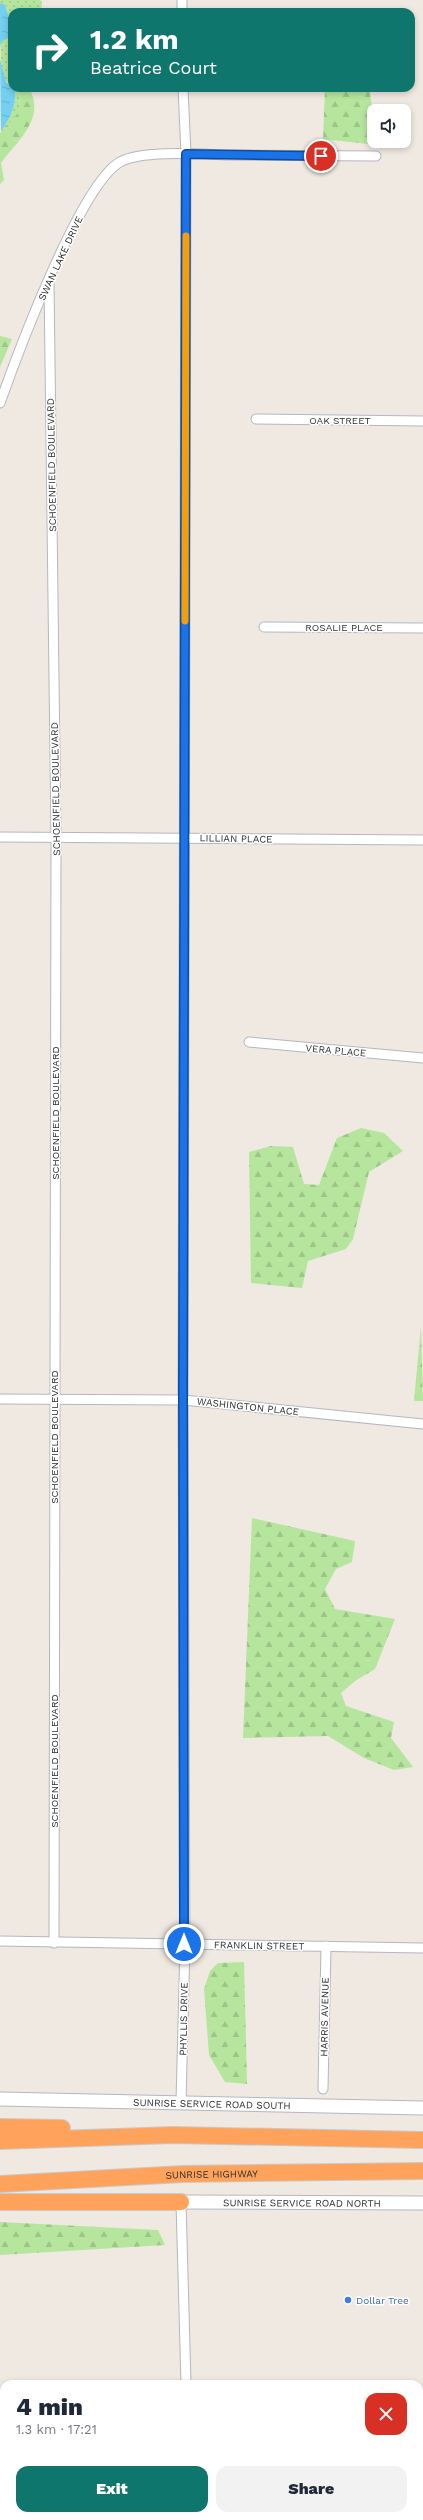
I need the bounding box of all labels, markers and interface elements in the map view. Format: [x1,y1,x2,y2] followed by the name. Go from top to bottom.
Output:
[90,23,179,56] text: 1.2 km
[24,24,76,76] icon: right
[90,57,217,78] text: Beatrice Court
[367,104,411,148] map controls
[367,104,411,148] button: sound
[304,139,338,173] pin
[310,145,332,167] icon: arrive
[36,214,85,302] street label: SWAN LAKE DRIVE
[45,398,58,532] street label: SCHOENFIELD BOULEVARD
[309,415,371,426] street label: OAK STREET
[305,622,383,633] street label: ROSALIE PLACE
[49,722,62,856] street label: SCHOENFIELD BOULEVARD
[199,832,273,845] street label: LILLIAN PLACE
[305,1042,367,1059] street label: VERA PLACE
[50,1046,61,1180] street label: SCHOENFIELD BOULEVARD
[49,1370,60,1504] street label: SCHOENFIELD BOULEVARD
[196,1396,300,1417] street label: WASHINGTON PLACE
[49,1694,60,1828] street label: SCHOENFIELD BOULEVARD
[163,1923,205,1965] position arrow
[214,1939,304,1952] street label: FRANKLIN STREET
[318,1977,331,2057] street label: HARRIS AVENUE
[177,1982,190,2056] street label: PHYLLIS DRIVE
[133,2097,291,2111] street label: SUNRISE SERVICE ROAD SOUTH
[165,2168,258,2181] street label: SUNRISE HIGHWAY
[223,2197,381,2209] street label: SUNRISE SERVICE ROAD NORTH
[343,2295,353,2305] marker: Dollar Tree
[356,2295,409,2306] place label: Dollar Tree
[16,2393,83,2421] text: 4 min
[365,2393,407,2435] button: close
[16,2422,97,2437] text: 1.3 km · 17:21
[16,2466,208,2512] button: Exit
[216,2466,407,2512] button: Share

